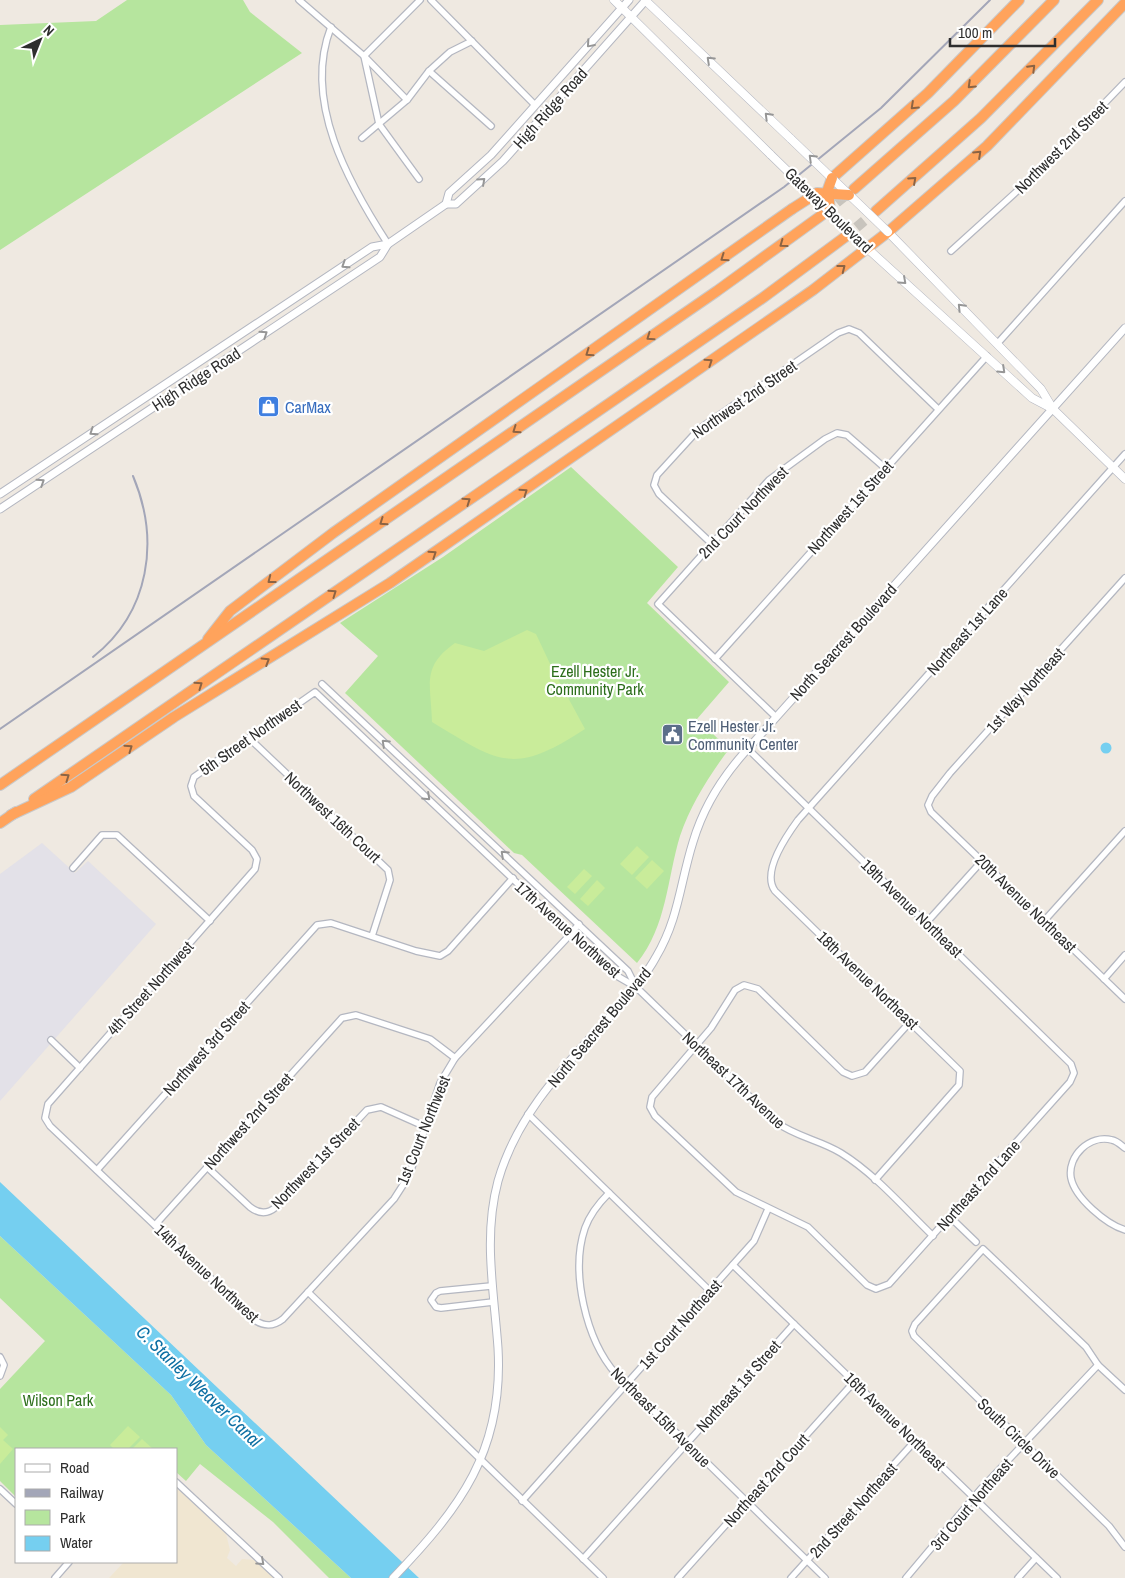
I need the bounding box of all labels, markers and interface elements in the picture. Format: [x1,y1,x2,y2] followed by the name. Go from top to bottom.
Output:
[15,15,65,65] north arrow
[950,15,1055,47] scale bar
[40,21,58,40] text: N
[958,22,992,43] text: 100 m
[587,39,596,48] one-way arrow
[707,57,716,66] one-way arrow
[508,63,592,153] street label: High Ridge Road
[1026,65,1035,74] one-way arrow
[967,79,976,88] one-way arrow
[1010,95,1113,198] street label: Northwest 2nd Street
[911,100,920,109] one-way arrow
[765,113,774,122] one-way arrow
[972,151,981,160] one-way arrow
[808,155,817,164] one-way arrow
[780,162,878,258] street label: Gateway Boulevard
[908,177,917,186] one-way arrow
[477,178,486,187] one-way arrow
[779,238,789,247] one-way arrow
[721,252,730,261] one-way arrow
[341,258,350,268] one-way arrow
[836,265,846,274] one-way arrow
[897,275,906,284] one-way arrow
[958,304,967,313] one-way arrow
[258,331,267,340] one-way arrow
[646,331,656,340] one-way arrow
[147,342,245,416] street label: High Ridge Road
[585,347,595,356] one-way arrow
[687,354,801,443] street label: Northwest 2nd Street
[704,359,713,368] one-way arrow
[996,365,1005,374] one-way arrow
[257,395,281,419] shop icon: CarMax
[285,396,331,418] place label: CarMax
[512,424,522,433] one-way arrow
[89,426,99,435] one-way arrow
[802,455,898,559] street label: Northwest 1st Street
[693,461,793,563] street label: 2nd Court Northwest
[35,479,44,488] one-way arrow
[518,489,528,498] one-way arrow
[461,498,471,507] one-way arrow
[379,516,388,525] one-way arrow
[427,551,436,561] one-way arrow
[268,574,277,582] one-way arrow
[785,579,901,705] street label: North Seacrest Boulevard
[922,582,1012,680] street label: Northeast 1st Lane
[327,590,337,599] one-way arrow
[981,642,1069,737] street label: 1st Way Northeast
[261,657,270,667] one-way arrow
[546,660,644,700] park label: Ezell Hester Jr. Community Park
[194,682,203,691] one-way arrow
[195,693,306,780] street label: 5th Street Northwest
[688,715,799,755] place label: Ezell Hester Jr. Community Center
[660,723,684,747] public building icon: Ezell Hester Jr. Community Center
[381,740,390,749] one-way arrow
[123,745,133,754] one-way arrow
[280,767,386,868] street label: Northwest 16th Court
[60,774,69,783] one-way arrow
[421,791,430,800] one-way arrow
[970,849,1082,957] street label: 20th Avenue Northeast
[501,850,510,859] one-way arrow
[856,854,968,962] street label: 19th Avenue Northeast
[510,876,626,983] street label: 17th Avenue Northwest
[812,926,924,1034] street label: 18th Avenue Northeast
[102,936,198,1040] street label: 4th Street Northwest
[542,962,656,1092] street label: North Seacrest Boulevard
[158,996,255,1100] street label: Northwest 3rd Street
[678,1027,790,1133] street label: Northeast 17th Avenue
[199,1068,298,1174] street label: Northwest 2nd Street
[391,1072,455,1188] street label: 1st Court Northwest
[266,1112,364,1213] street label: Northwest 1st Street
[931,1135,1025,1235] street label: Northeast 2nd Lane
[150,1219,264,1327] street label: 14th Avenue Northwest
[634,1274,726,1374] street label: 1st Court Northeast
[131,1320,268,1453] water label: C. Stanley Weaver Canal
[691,1335,785,1437] street label: Northeast 1st Street
[606,1362,716,1472] street label: Northeast 15th Avenue
[839,1367,951,1475] street label: 16th Avenue Northeast
[23,1389,94,1411] park label: Wilson Park
[973,1393,1065,1483] street label: South Circle Drive
[718,1428,814,1531] street label: Northeast 2nd Court
[15,1448,178,1563] legend
[925,1453,1017,1555] street label: 3rd Court Northeast
[60,1457,89,1478] text: Road
[804,1457,902,1562] street label: 2nd Street Northeast
[60,1482,105,1503] text: Railway
[60,1507,86,1528] text: Park
[60,1532,92,1553] text: Water
[256,1556,265,1565] one-way arrow

